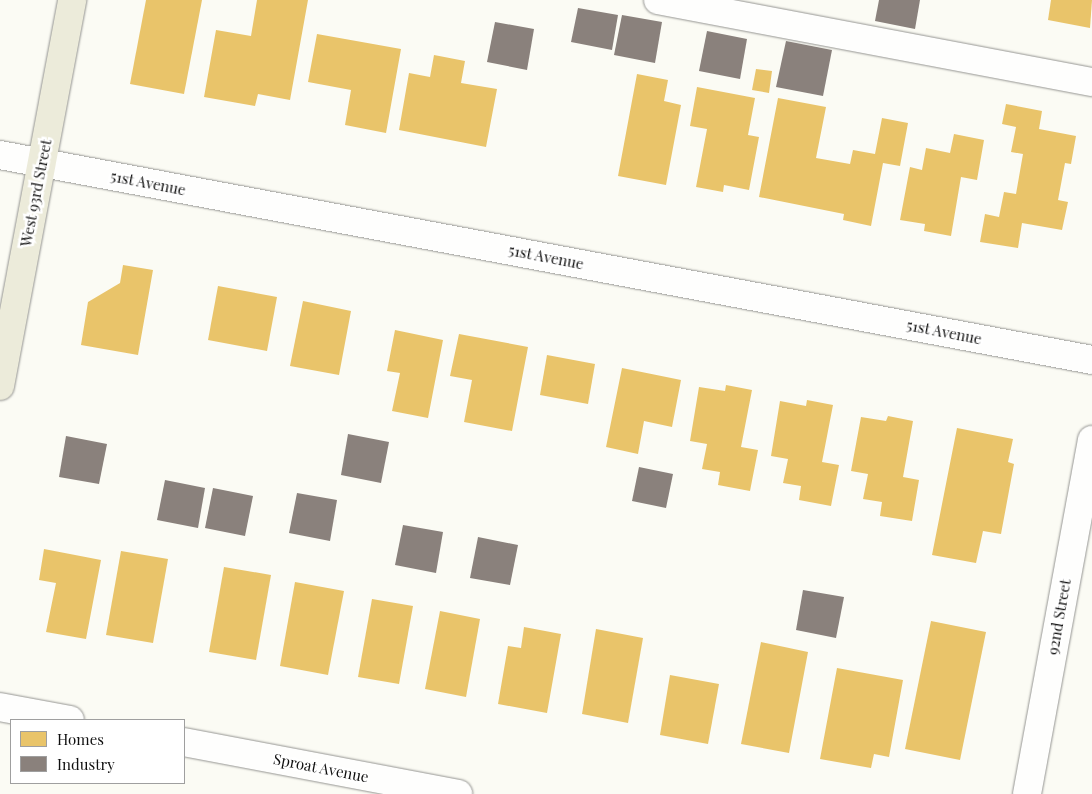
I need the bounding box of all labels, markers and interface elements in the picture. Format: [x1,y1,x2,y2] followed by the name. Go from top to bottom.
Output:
[17,138,55,248] street label: West 93rd Street
[108,167,188,199] street label: 51st Avenue
[506,241,586,273] street label: 51st Avenue
[904,316,984,348] street label: 51st Avenue
[1043,578,1075,656] street label: 92nd Street
[10,719,185,784] legend
[57,729,104,749] text: Homes
[271,750,371,786] street label: Sproat Avenue
[57,754,115,774] text: Industry

